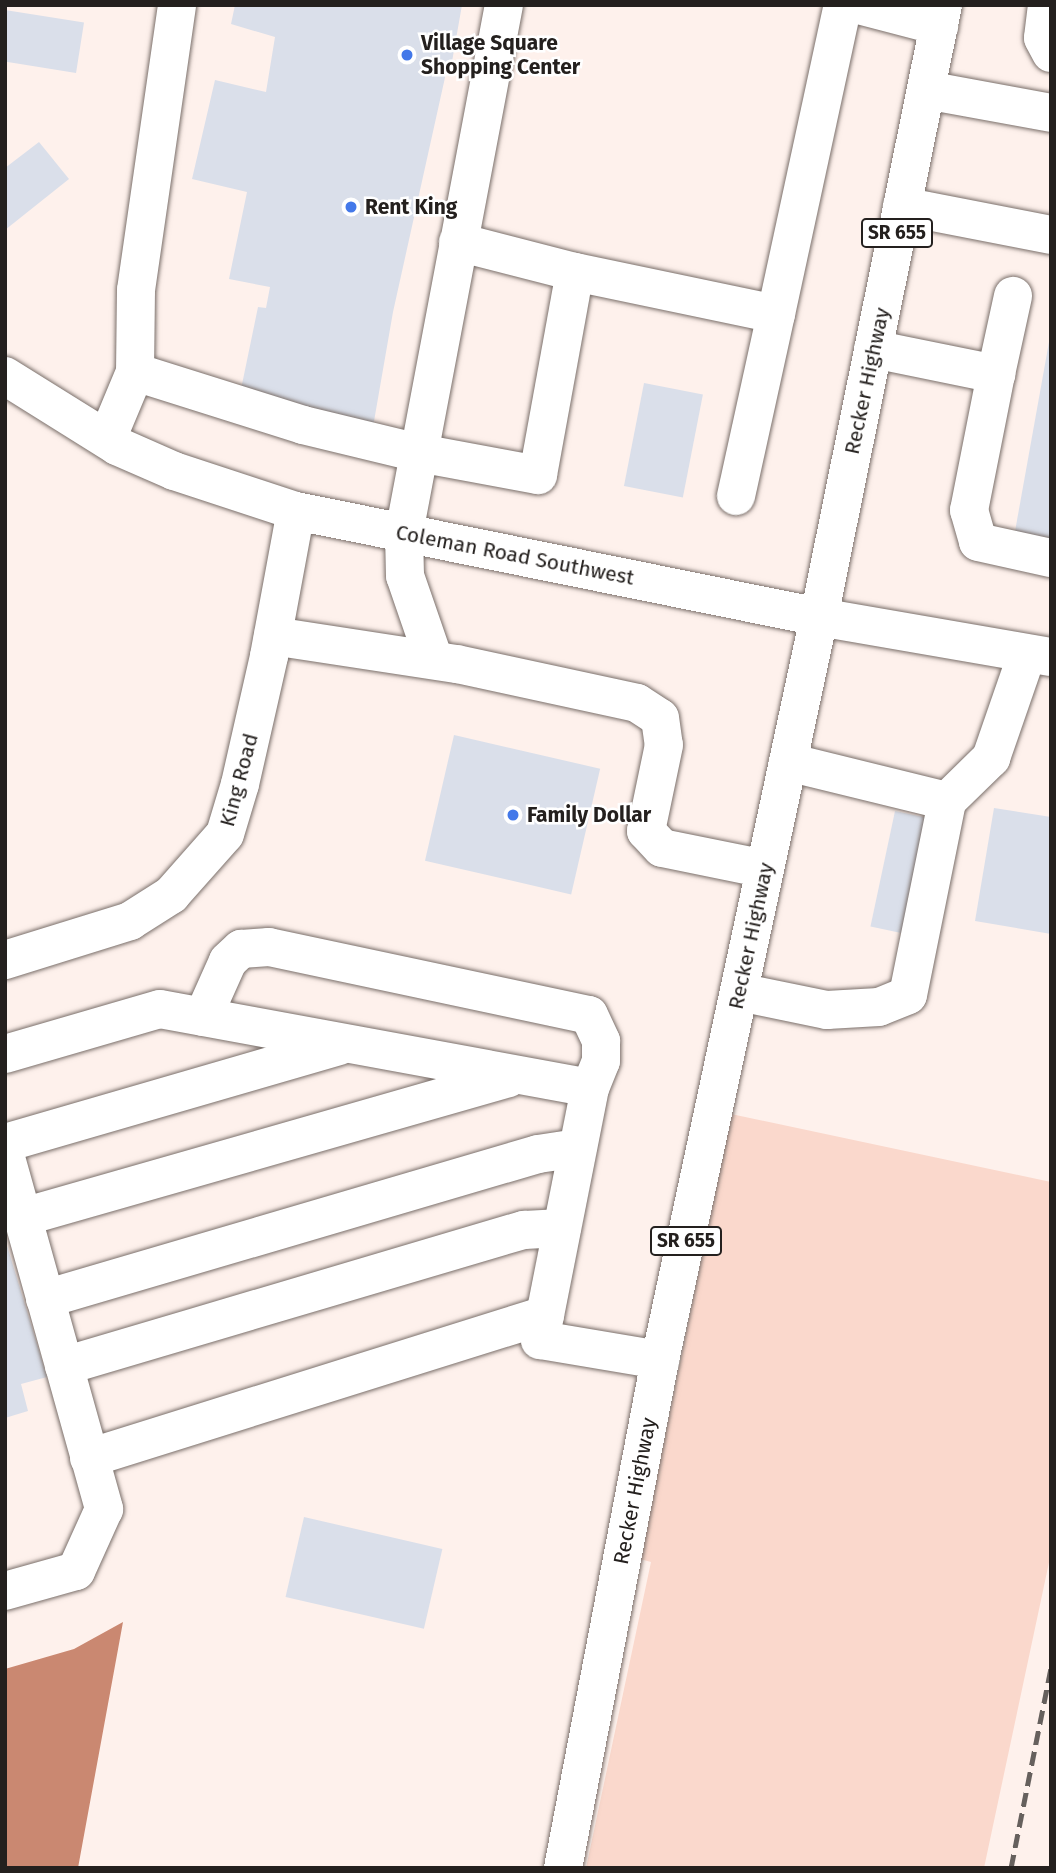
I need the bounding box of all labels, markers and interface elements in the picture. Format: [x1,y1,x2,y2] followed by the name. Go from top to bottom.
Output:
[421,30,580,80] place label: Village Square Shopping Center
[399,47,415,63] marker: Village Square Shopping Center
[365,194,457,220] place label: Rent King
[343,199,359,215] marker: Rent King
[860,218,934,248] road number: SR 655
[839,305,895,457] street label: Recker Highway
[394,520,636,590] street label: Coleman Road Southwest
[214,731,264,829] street label: King Road
[527,802,651,828] place label: Family Dollar
[505,807,521,823] marker: Family Dollar
[723,860,779,1012] street label: Recker Highway
[649,1226,723,1256] road number: SR 655
[608,1415,662,1567] street label: Recker Highway

